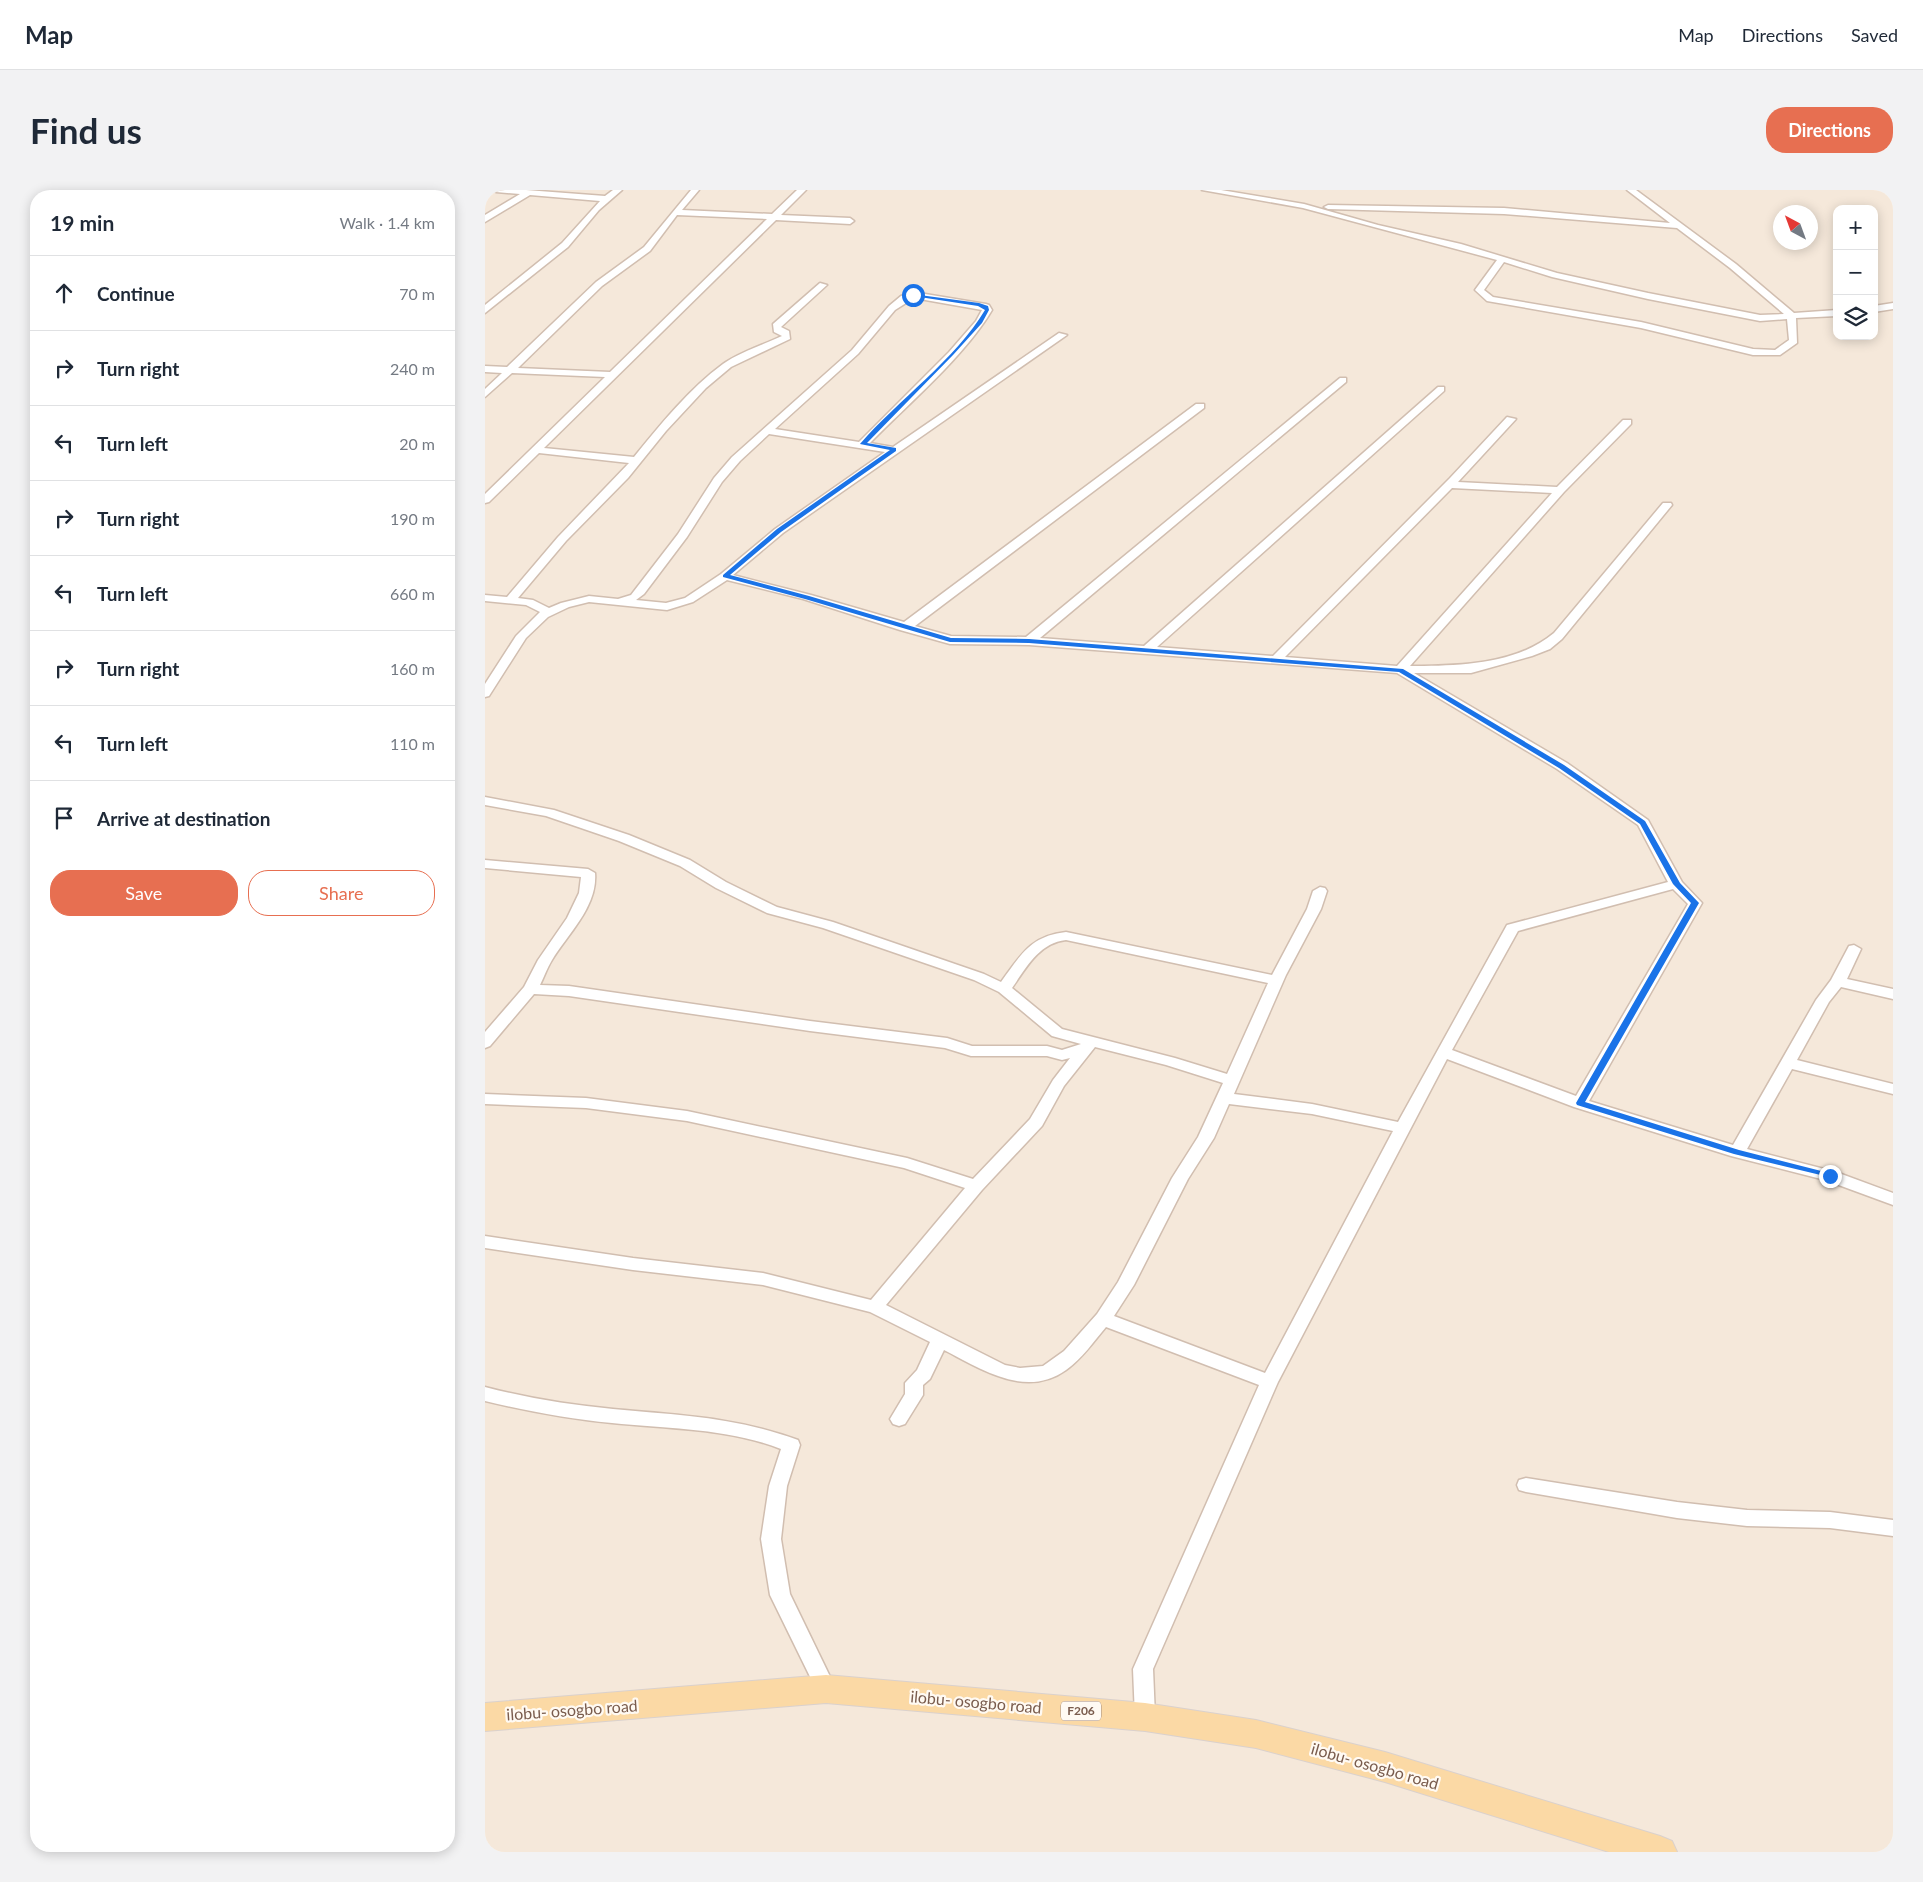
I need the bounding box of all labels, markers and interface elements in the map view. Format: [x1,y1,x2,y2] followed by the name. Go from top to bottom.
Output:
[25,20,73,49] text: Map
[1678,24,1714,46] text: Map
[1742,24,1823,46] text: Directions
[1851,24,1898,46] text: Saved
[1766,107,1893,153] button: Directions
[30,109,142,151] text: Find us
[1773,205,1818,250] north arrow
[1833,205,1878,340] map controls
[1833,205,1878,250] button: +
[50,210,114,235] text: 19 min
[339,213,435,232] text: Walk · 1.4 km
[1833,250,1878,295] button: −
[50,279,78,307] icon: ahead
[97,282,175,305] text: Continue
[399,284,435,303] text: 70 m
[902,284,925,307] route start
[1833,295,1878,340] button: layers
[50,354,78,382] icon: right
[97,357,179,380] text: Turn right
[390,359,435,378] text: 240 m
[50,429,78,457] icon: left
[97,432,168,455] text: Turn left
[399,434,435,453] text: 20 m
[50,504,78,532] icon: right
[97,507,179,530] text: Turn right
[390,509,435,528] text: 190 m
[50,579,78,607] icon: left
[97,582,168,605] text: Turn left
[390,584,435,603] text: 660 m
[50,654,78,682] icon: right
[97,657,179,680] text: Turn right
[390,659,435,678] text: 160 m
[50,729,78,757] icon: left
[97,732,168,755] text: Turn left
[390,734,435,753] text: 110 m
[50,804,78,832] icon: arrive
[97,807,270,830] text: Arrive at destination
[50,870,238,916] button: Save
[248,870,435,916] button: Share
[1819,1165,1842,1188] route end
[910,1686,1042,1717] street label: ilobu- osogbo road
[506,1695,638,1724] street label: ilobu- osogbo road
[1061,1702,1101,1720] road number: F206
[1309,1738,1441,1793] street label: ilobu- osogbo road

